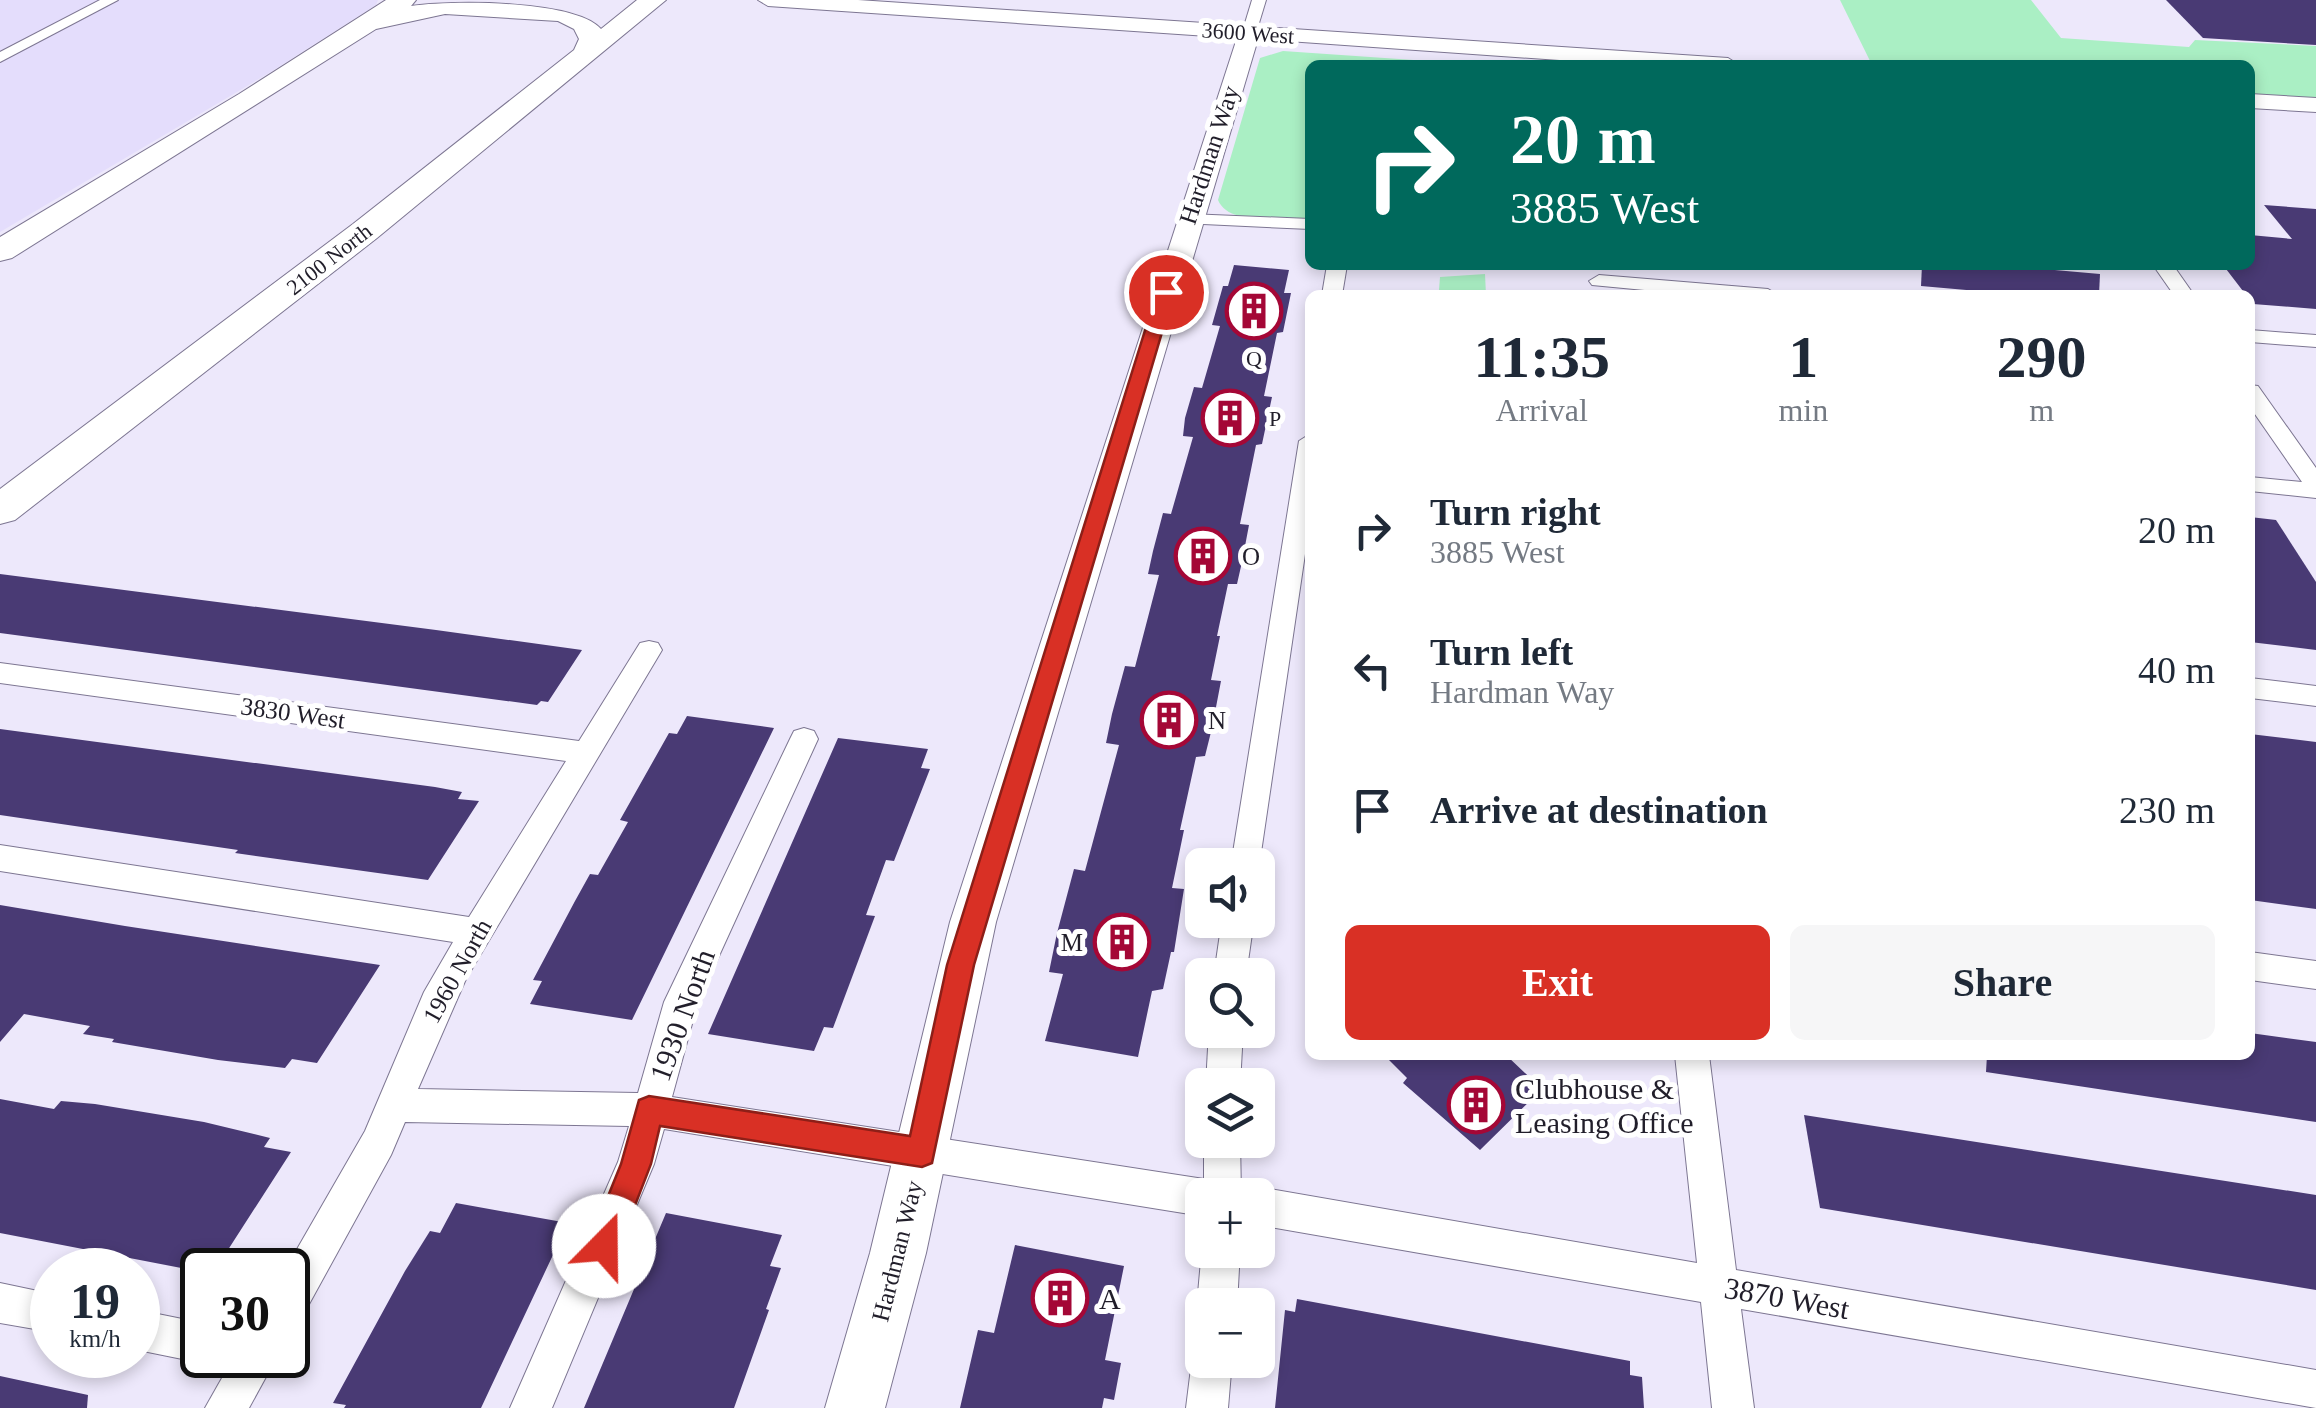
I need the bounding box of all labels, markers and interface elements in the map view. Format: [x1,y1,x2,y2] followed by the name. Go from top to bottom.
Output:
[1201,17,1295,49] street label: 3600 West
[1174,82,1244,228] street label: Hardman Way
[1345,100,1475,230] icon: right
[1510,101,1656,178] text: 20 m
[1510,183,1699,233] text: 3885 West
[282,218,376,300] street label: 2100 North
[1124,250,1209,335] pin
[1139,265,1194,320] icon: arrive
[1224,281,1284,341] building icon: Q
[1473,324,1610,390] text: 11:35
[1788,324,1818,390] text: 1
[1997,324,2087,390] text: 290
[1246,346,1262,371] place label: Q
[1200,388,1260,448] building icon: P
[1496,392,1588,428] text: Arrival
[1778,392,1828,428] text: min
[2029,392,2054,428] text: m
[1269,406,1281,431] place label: P
[1430,491,1601,533] text: Turn right
[1345,503,1400,558] icon: right
[2138,509,2215,551] text: 20 m
[1173,526,1233,586] building icon: O
[1430,534,1565,570] text: 3885 West
[1242,543,1260,570] place label: O
[1430,631,1573,673] text: Turn left
[1345,643,1400,698] icon: left
[2138,649,2215,691] text: 40 m
[1430,674,1614,710] text: Hardman Way
[1139,690,1199,750] building icon: N
[239,692,347,734] street label: 3830 West
[1208,707,1226,734] place label: N
[1345,783,1400,838] icon: arrive
[1430,789,1768,831] text: Arrive at destination
[2119,789,2215,831] text: 230 m
[1185,848,1275,1378] map controls
[1185,848,1275,938] button: sound
[1092,912,1152,972] building icon: M
[417,914,497,1028] street label: 1960 North
[1345,925,1770,1040] button: Exit
[1790,925,2215,1040] button: Share
[1061,929,1083,956] place label: M
[643,945,721,1085] street label: 1930 North
[1185,958,1275,1048] button: search
[1185,1068,1275,1158] button: layers
[1515,1072,1694,1139] place label: Clubhouse & Leasing Office
[1446,1075,1506,1135] building icon: Clubhouse & Leasing Office
[866,1177,928,1324] street label: Hardman Way
[1185,1178,1275,1268] button: +
[552,1194,656,1298] position arrow
[180,1248,310,1378] speed limit sign: 30
[1030,1268,1090,1328] building icon: A
[1722,1271,1853,1325] street label: 3870 West
[70,1273,120,1329] text: 19
[1099,1282,1121,1315] place label: A
[1185,1288,1275,1378] button: −
[69,1325,121,1352] text: km/h

